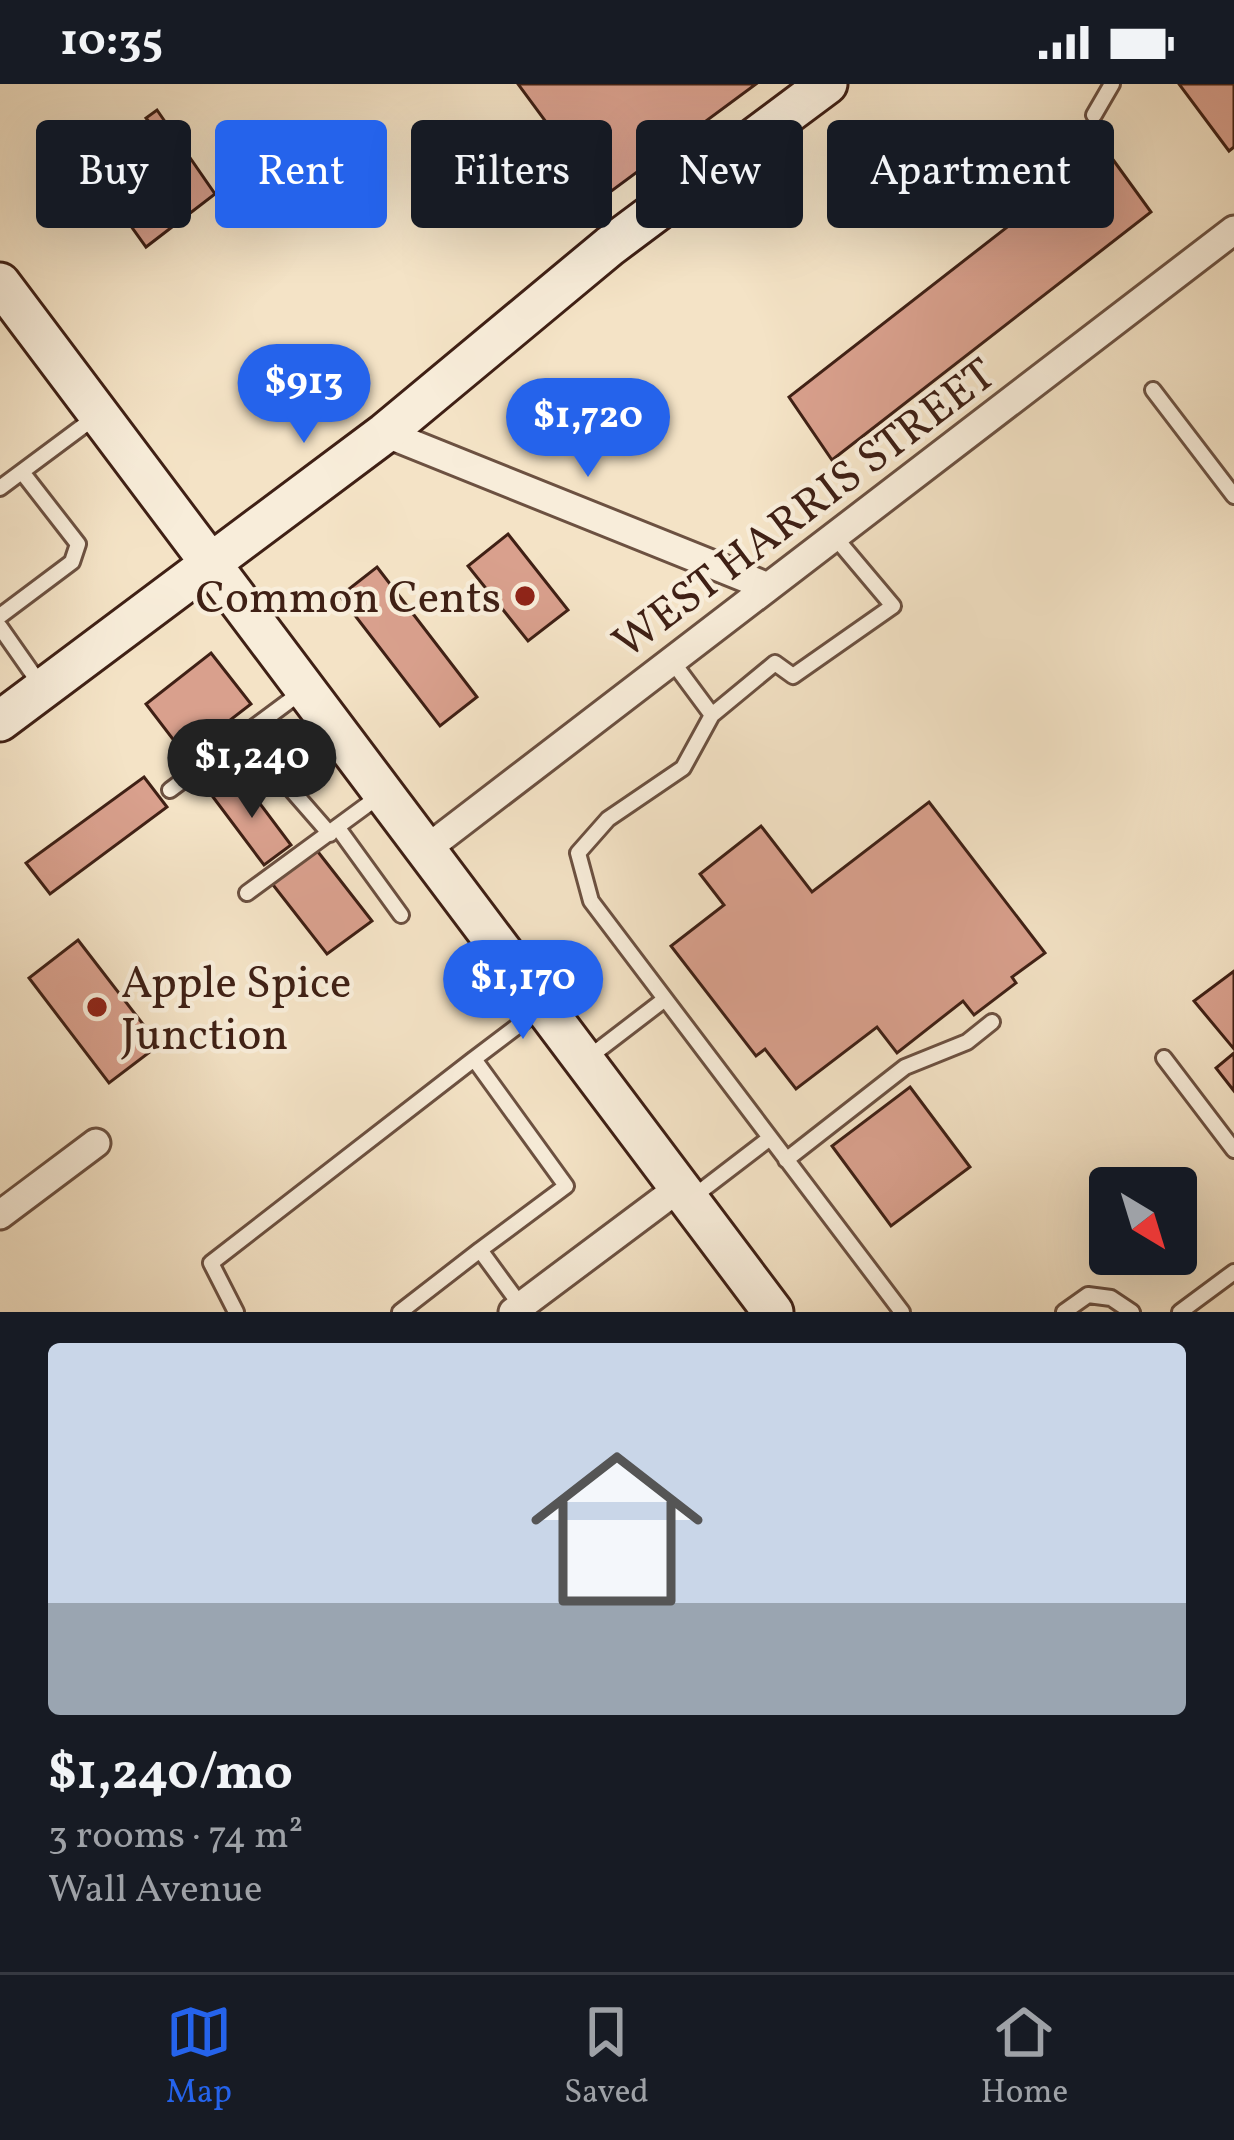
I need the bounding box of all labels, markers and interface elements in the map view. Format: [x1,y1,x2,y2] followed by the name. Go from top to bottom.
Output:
[60,11,163,74] text: 10:35
[36,120,191,228] chip: Buy
[215,120,387,228] chip: Rent
[411,120,612,228] chip: Filters
[636,120,803,228] chip: New
[827,120,1114,228] chip: Apartment
[233,344,375,446] pin: $913
[601,346,1010,676] street label: WEST HARRIS STREET
[265,356,343,410] text: $913
[490,378,686,480] pin: $1,720
[533,390,643,444] text: $1,720
[196,569,501,632] place label: Common Cents
[512,583,538,609] marker: Common Cents
[154,719,350,821] pin: $1,240
[194,731,310,785] text: $1,240
[425,940,621,1042] pin: $1,170
[470,952,576,1006] text: $1,170
[121,954,351,1069] place label: Apple Spice Junction
[84,994,110,1020] marker: Apple Spice Junction
[1089,1167,1197,1275] north arrow
[1089,1167,1197,1275] map controls
[509,1421,725,1637] icon: home
[48,1739,293,1810] text: $1,240/mo
[48,1810,303,1864] text: 3 rooms · 74 m²
[48,1864,263,1918] text: Wall Avenue
[166,1999,232,2117] tab: Map
[564,1999,649,2117] tab: Saved
[981,1999,1068,2117] tab: Home

